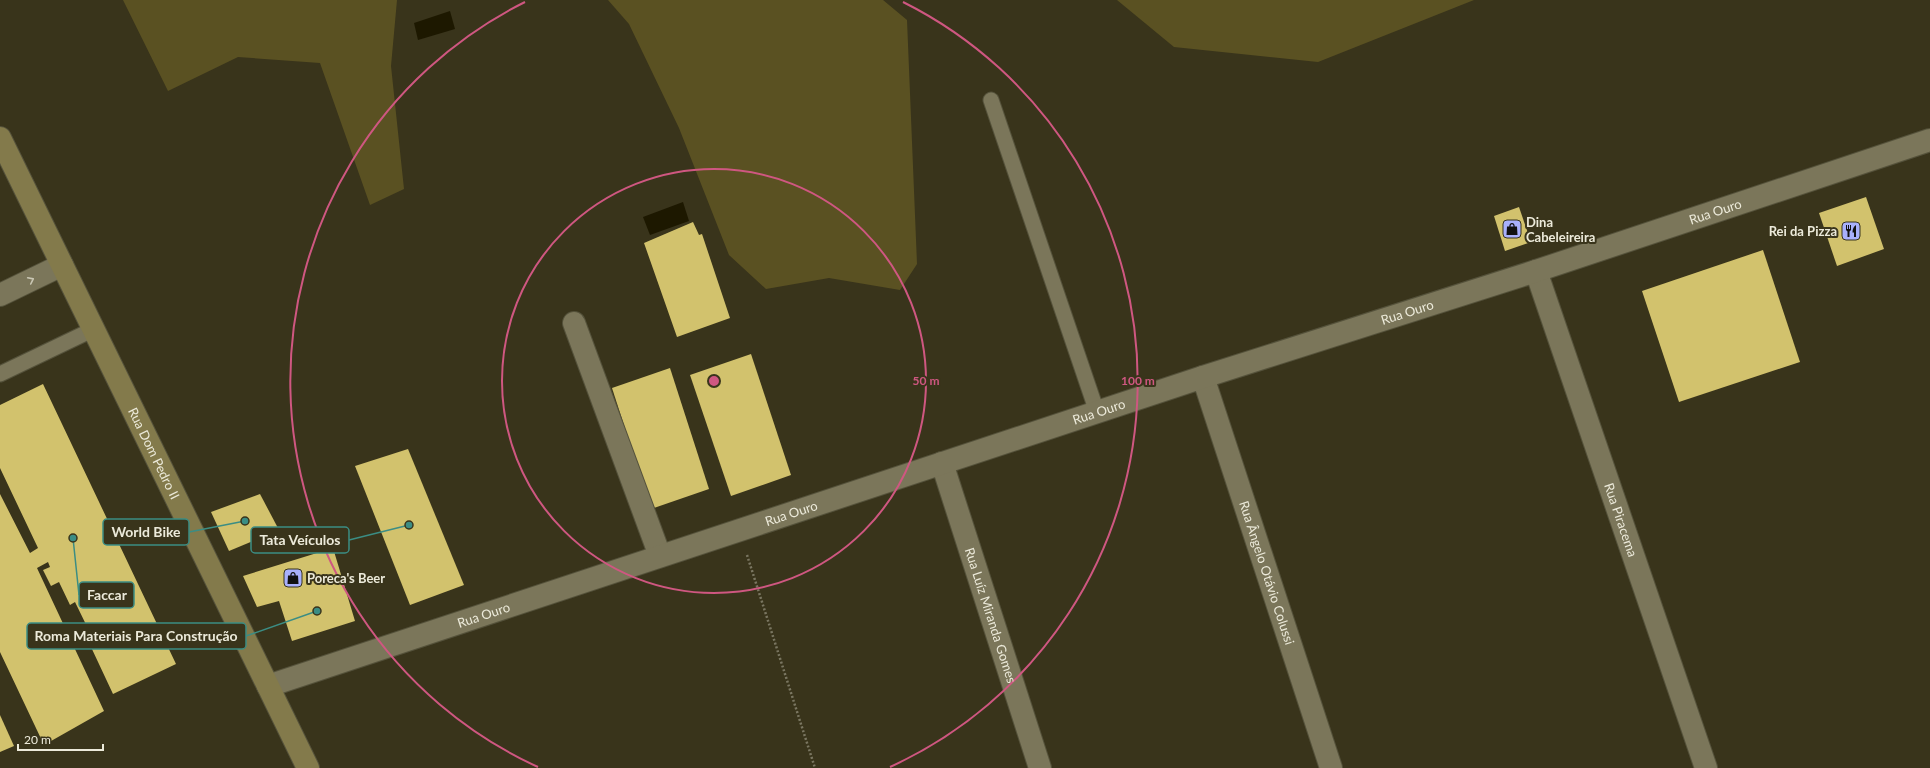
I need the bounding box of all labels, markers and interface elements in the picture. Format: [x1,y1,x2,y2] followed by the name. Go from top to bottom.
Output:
[1687,195,1743,228] street label: Rua Ouro
[1526,214,1595,245] place label: Dina Cabeleireira
[1501,218,1523,240] shop icon: Dina Cabeleireira
[1840,220,1862,242] restaurant icon: Rei da Pizza
[1769,223,1837,239] place label: Rei da Pizza
[27,277,34,285] one-way arrow
[1379,296,1435,328] street label: Rua Ouro
[913,373,939,388] text: 50 m
[1121,373,1155,388] text: 100 m
[707,374,721,388] centre of rings
[1070,395,1127,428] street label: Rua Ouro
[125,405,183,502] street label: Rua Dom Pedro II
[1601,481,1641,559] street label: Rua Piracema
[763,497,819,529] street label: Rua Ouro
[1236,499,1298,647] street label: Rua Ângelo Otávio Colussi
[103,519,189,545] callout: World Bike
[111,523,181,540] text: World Bike
[251,527,349,553] callout: Tata Veículos
[259,531,341,548] text: Tata Veículos
[962,546,1020,685] street label: Rua Luíz Miranda Gomes
[282,567,304,589] shop icon: Poreca's Beer
[307,570,385,586] place label: Poreca's Beer
[79,582,134,608] callout: Faccar
[87,586,128,603] text: Faccar
[455,599,512,631] street label: Rua Ouro
[27,623,246,649] callout: Roma Materiais Para Construção
[34,627,238,644] text: Roma Materiais Para Construção
[18,726,103,752] scale bar
[24,732,51,747] text: 20 m

